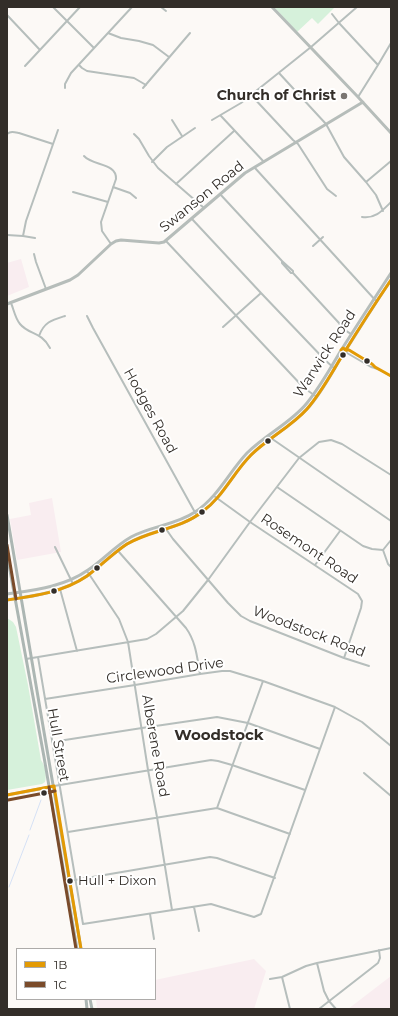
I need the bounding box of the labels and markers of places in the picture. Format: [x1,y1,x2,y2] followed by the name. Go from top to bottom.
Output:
[217,88,336,104] place label: Church of Christ
[339,91,349,101] marker: Church of Christ
[338,350,348,360] unlabelled marker
[362,356,372,366] unlabelled marker
[263,436,273,446] unlabelled marker
[197,507,207,517] unlabelled marker
[157,525,167,535] unlabelled marker
[92,563,102,573] unlabelled marker
[49,586,59,596] unlabelled marker
[39,788,49,798] unlabelled marker
[78,873,156,889] place label: Hull + Dixon
[65,876,75,886] marker: Hull + Dixon

